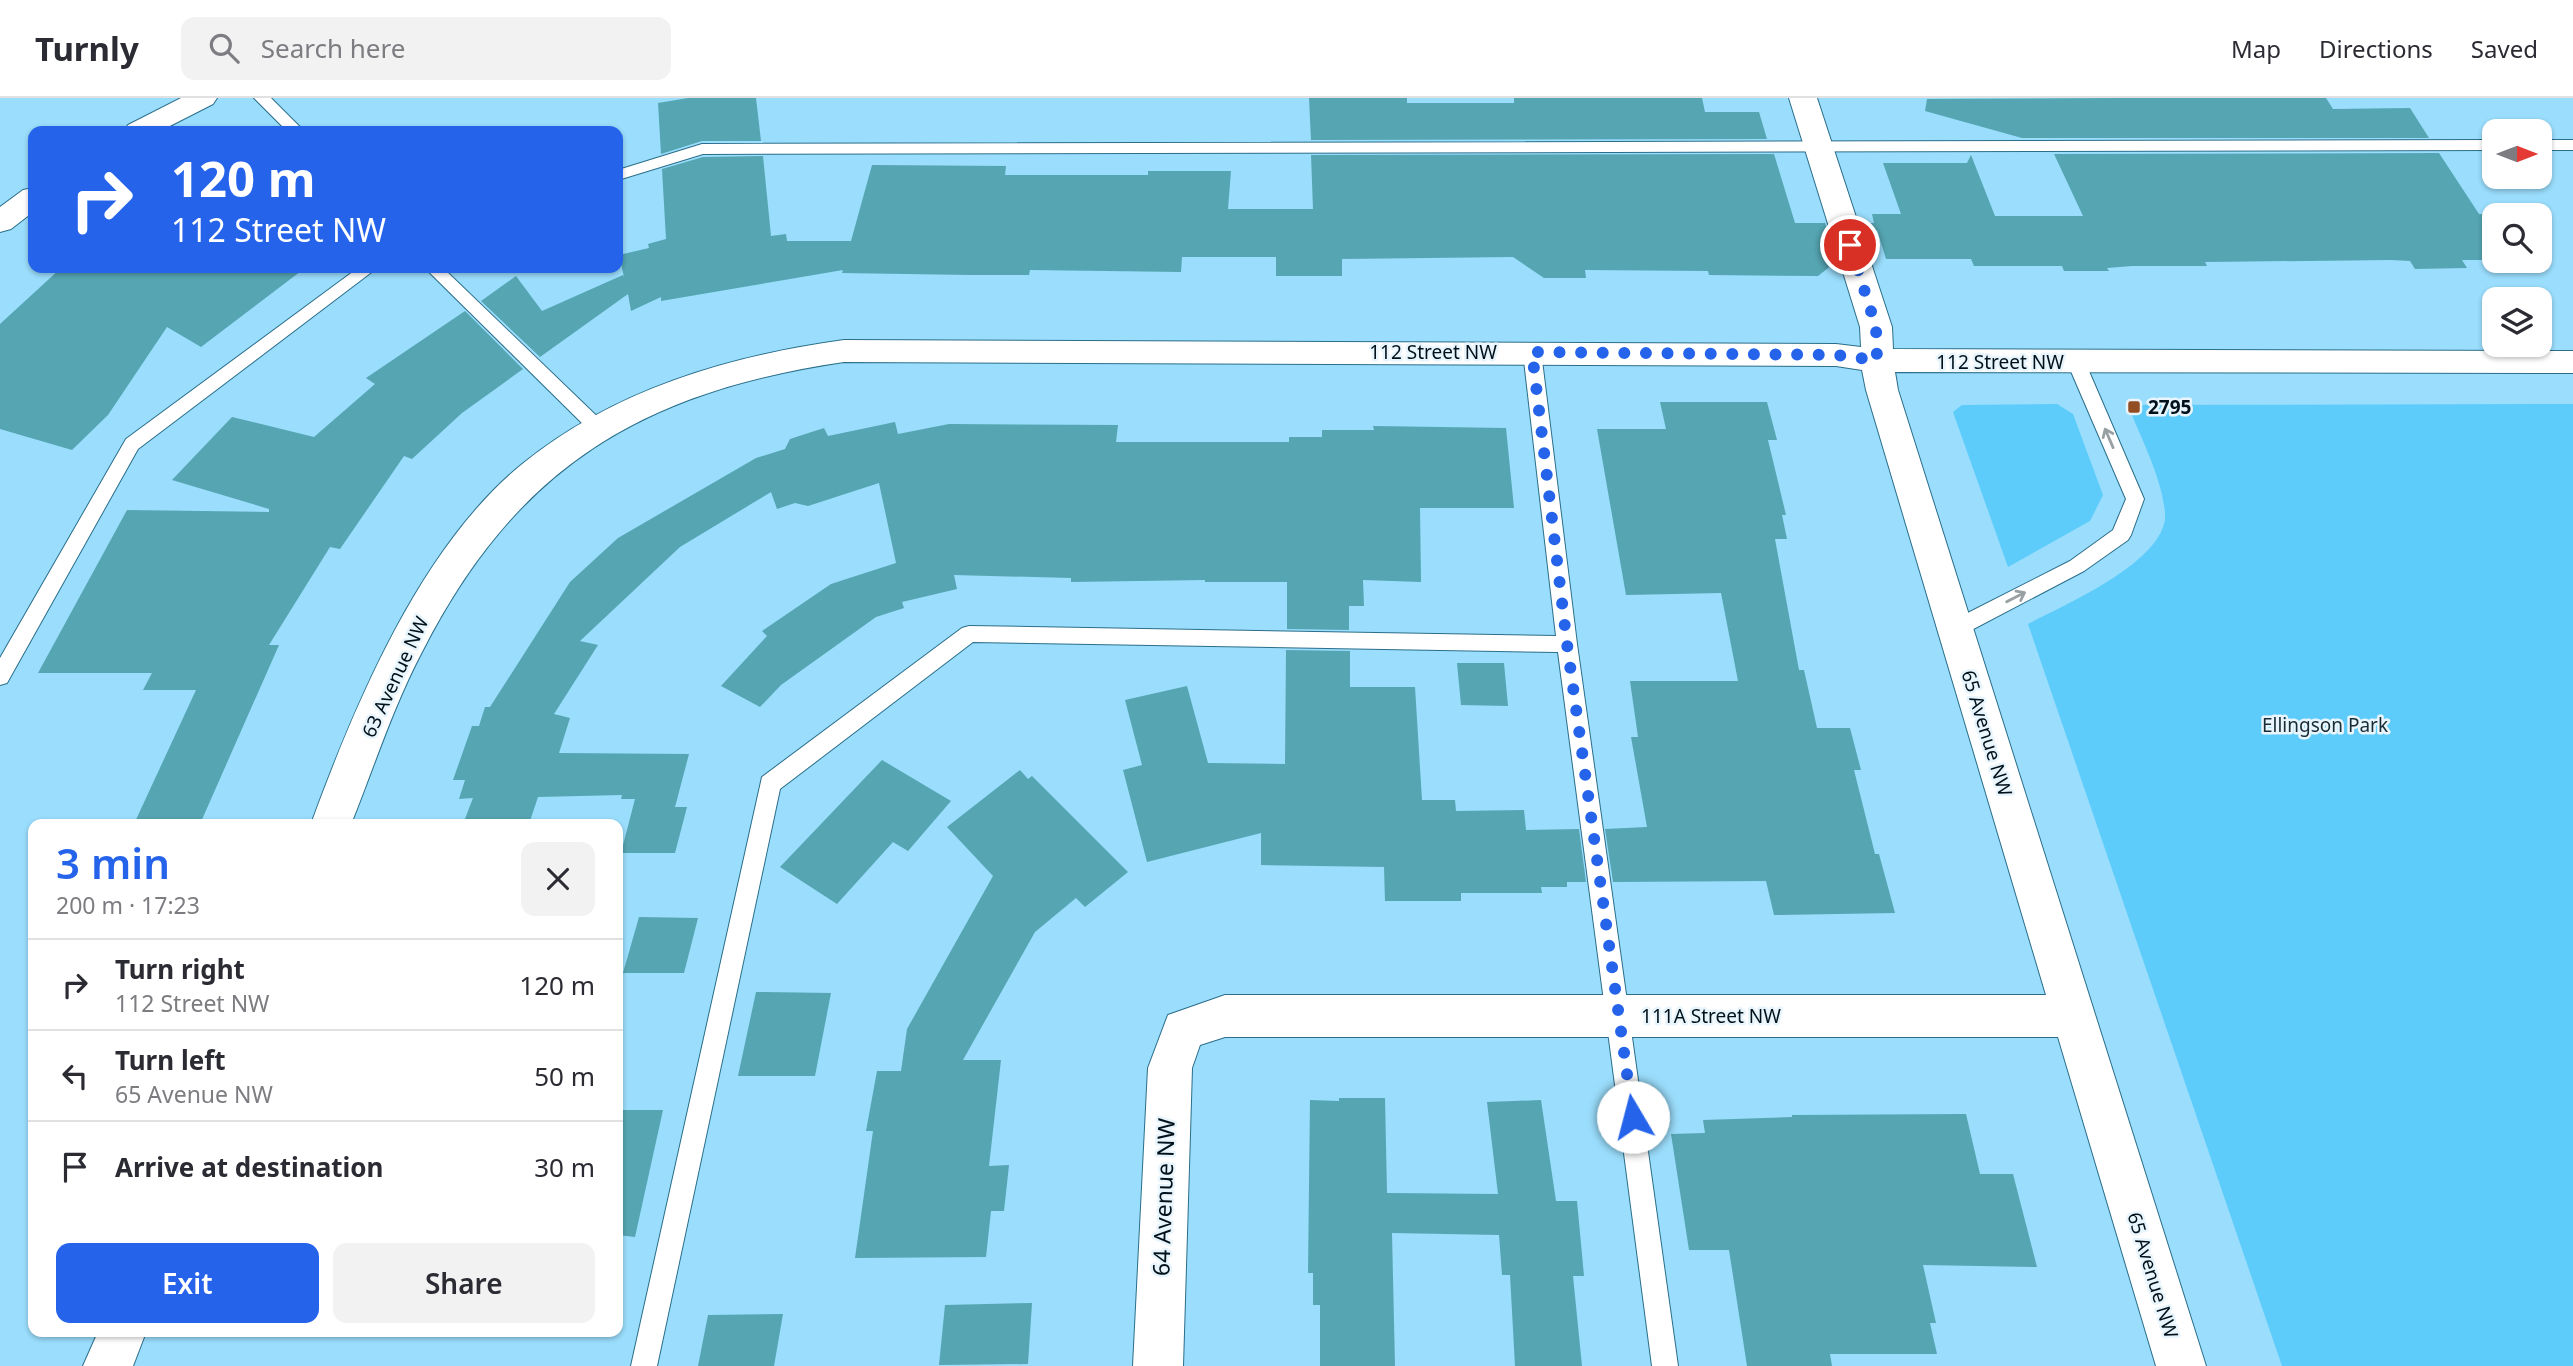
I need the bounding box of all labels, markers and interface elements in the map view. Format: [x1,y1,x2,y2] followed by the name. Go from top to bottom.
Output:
[181,17,671,80] search box
[35,26,139,71] text: Turnly
[205,29,243,67] icon: search
[261,30,405,66] text: Search here
[2231,32,2281,65] text: Map
[2319,32,2433,65] text: Directions
[2471,32,2538,65] text: Saved
[2482,119,2552,189] north arrow
[2482,119,2552,357] map controls
[171,145,316,211] text: 120 m
[56,154,147,245] icon: right
[2482,203,2552,273] button: search
[171,208,386,251] text: 112 Street NW
[1820,215,1880,275] pin
[1831,226,1869,264] icon: arrive
[2482,287,2552,357] button: layers
[1369,339,1497,365] street label: 112 Street NW
[1936,349,2064,375] street label: 112 Street NW
[2148,394,2191,420] place label: 2795
[2126,399,2142,415] marker: 2795
[2102,428,2115,449] one-way arrow
[2005,590,2026,604] one-way arrow
[356,612,434,742] street label: 63 Avenue NW
[1955,667,2019,799] street label: 65 Avenue NW
[2262,712,2388,738] park label: Ellingson Park
[56,834,170,891] text: 3 min
[521,842,595,916] button: close
[56,889,200,921] text: 200 m · 17:23
[115,951,245,987] text: Turn right
[56,966,94,1004] icon: right
[519,967,595,1003] text: 120 m
[115,987,270,1019] text: 112 Street NW
[1641,1003,1781,1029] street label: 111A Street NW
[115,1042,226,1078] text: Turn left
[56,1057,94,1095] icon: left
[534,1058,595,1094] text: 50 m
[115,1078,273,1110] text: 65 Avenue NW
[1596,1080,1670,1154] position arrow
[1144,1117,1182,1276] street label: 64 Avenue NW
[56,1148,94,1186] icon: arrive
[115,1149,384,1185] text: Arrive at destination
[534,1149,595,1185] text: 30 m
[2121,1209,2185,1341] street label: 65 Avenue NW
[56,1243,319,1323] button: Exit
[333,1243,595,1323] button: Share

